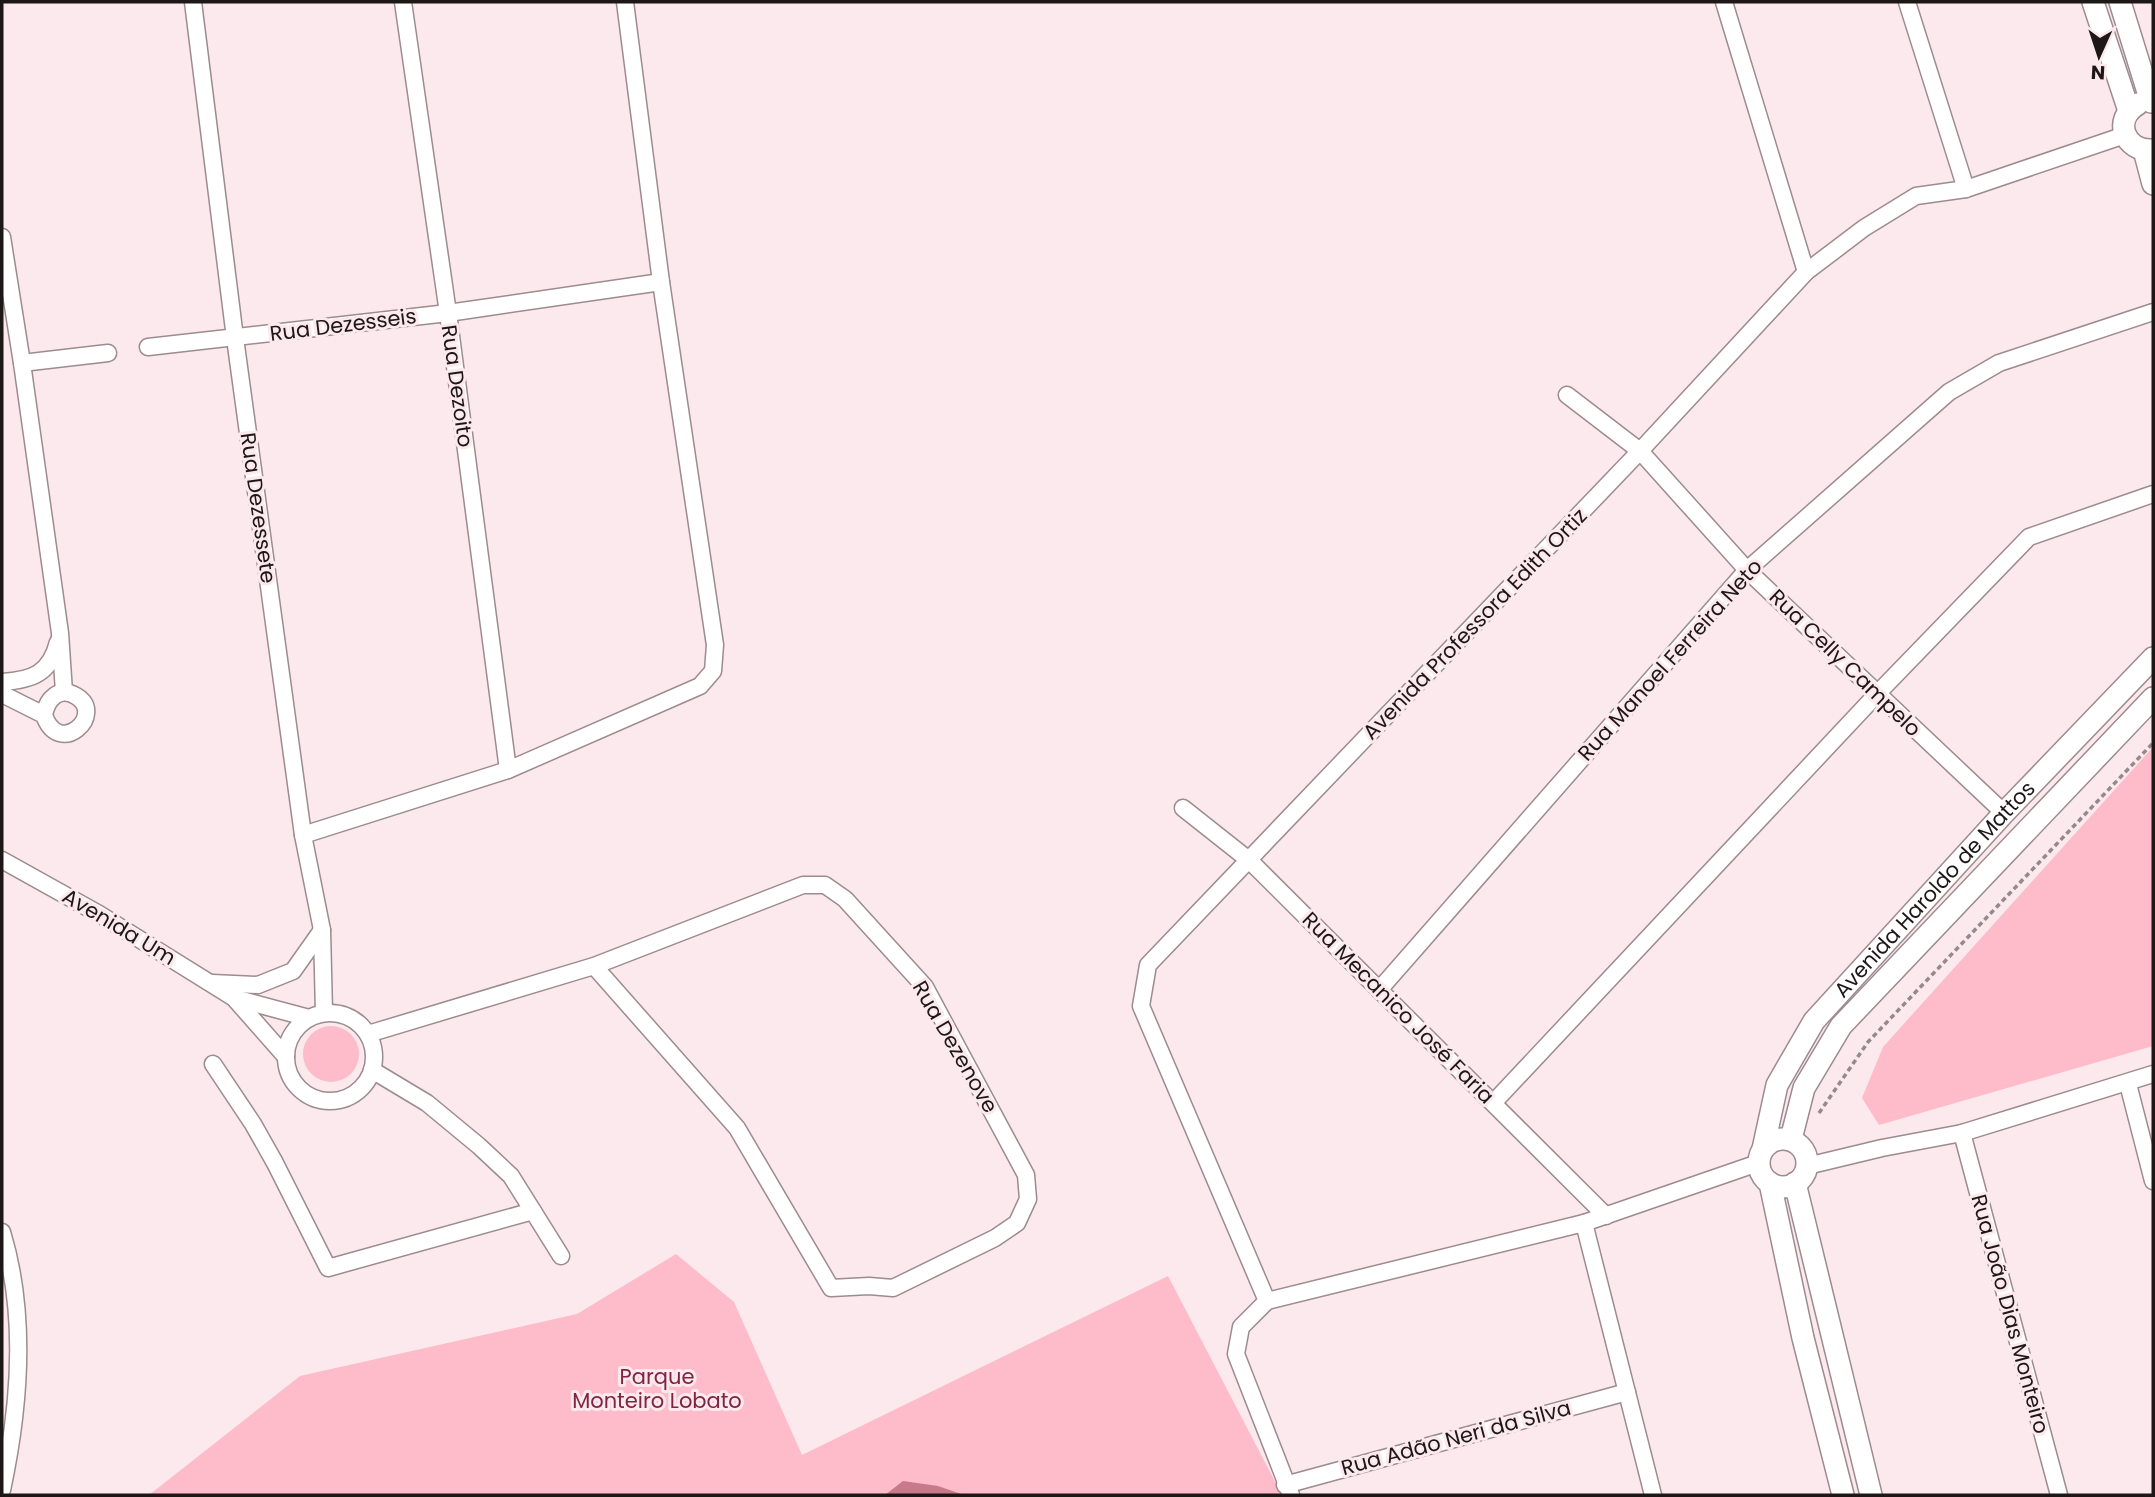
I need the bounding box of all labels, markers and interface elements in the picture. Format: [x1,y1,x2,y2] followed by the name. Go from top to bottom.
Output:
[2064,21,2134,91] north arrow
[2090,59,2106,86] text: N
[268,301,418,348] street label: Rua Dezesseis
[435,323,480,449] street label: Rua Dezoito
[234,431,283,585] street label: Rua Dezessete
[1356,502,1593,746] street label: Avenida Professora Edith Ortiz
[1571,552,1768,767] street label: Rua Manoel Ferreira Neto
[1763,582,1928,743] street label: Rua Celly Campelo
[1827,774,2041,1004] street label: Avenida Haroldo de Mattos
[57,881,181,972] street label: Avenida Um
[1296,905,1501,1110] street label: Rua Mecanico José Faria
[906,975,1005,1118] street label: Rua Dezenove
[1965,1191,2056,1437] street label: Rua João Dias Monteiro
[572,1362,742,1415] park label: Parque Monteiro Lobato
[1338,1393,1574,1482] street label: Rua Adão Neri da Silva

